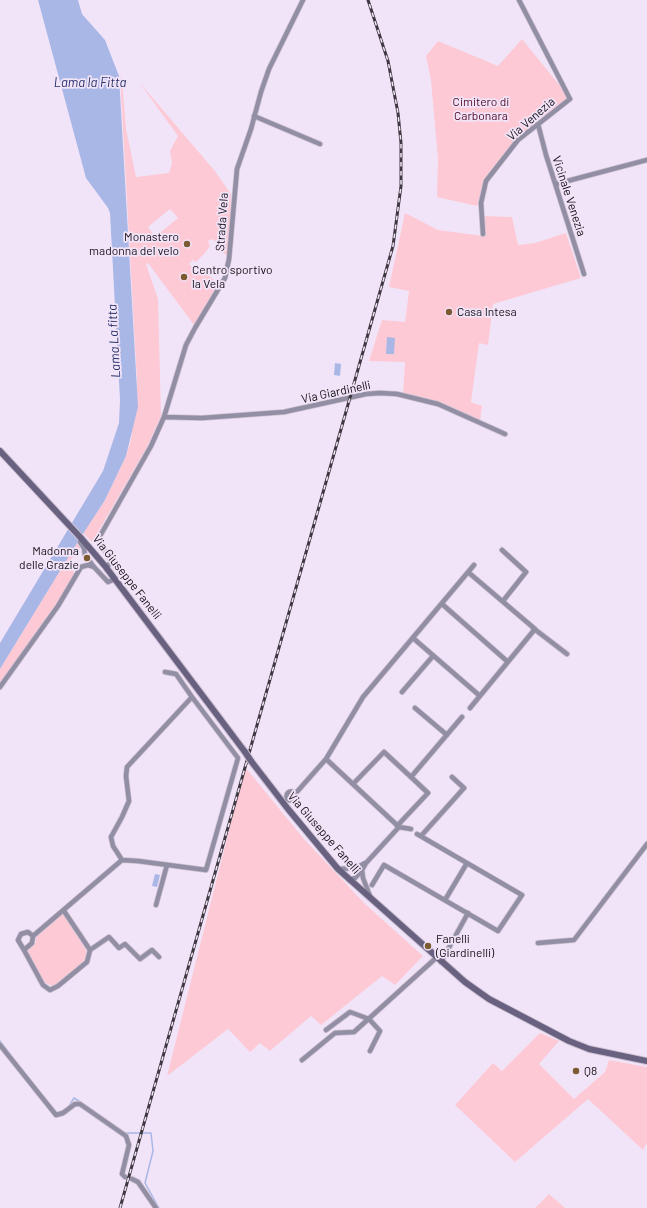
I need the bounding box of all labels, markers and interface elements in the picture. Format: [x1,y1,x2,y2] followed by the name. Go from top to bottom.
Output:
[54,75,126,91] water label: Lama la Fitta
[504,94,558,144] street label: Via Venezia
[453,95,509,123] park label: Cimitero di Carbonara
[549,154,589,238] street label: Vicinale Venezia
[213,192,231,252] street label: Strada Vela
[89,230,179,258] place label: Monastero madonna del velo
[182,239,192,249] marker: Monastero madonna del velo
[192,263,273,291] place label: Centro sportivo la Vela
[179,272,189,282] marker: Centro sportivo la Vela
[104,304,124,378] water label: Lama La fitta
[457,305,517,319] place label: Casa Intesa
[444,307,454,317] marker: Casa Intesa
[300,378,372,406] street label: Via Giardinelli
[89,532,165,622] street label: Via Giuseppe Fanelli
[19,544,79,572] place label: Madonna delle Grazie
[82,553,92,563] marker: Madonna delle Grazie
[285,789,363,877] street label: Via Giuseppe Fanelli
[436,932,494,960] place label: Fanelli (Giardinelli)
[423,941,433,951] marker: Fanelli (Giardinelli)
[584,1064,597,1078] place label: Q8
[571,1066,581,1076] marker: Q8

